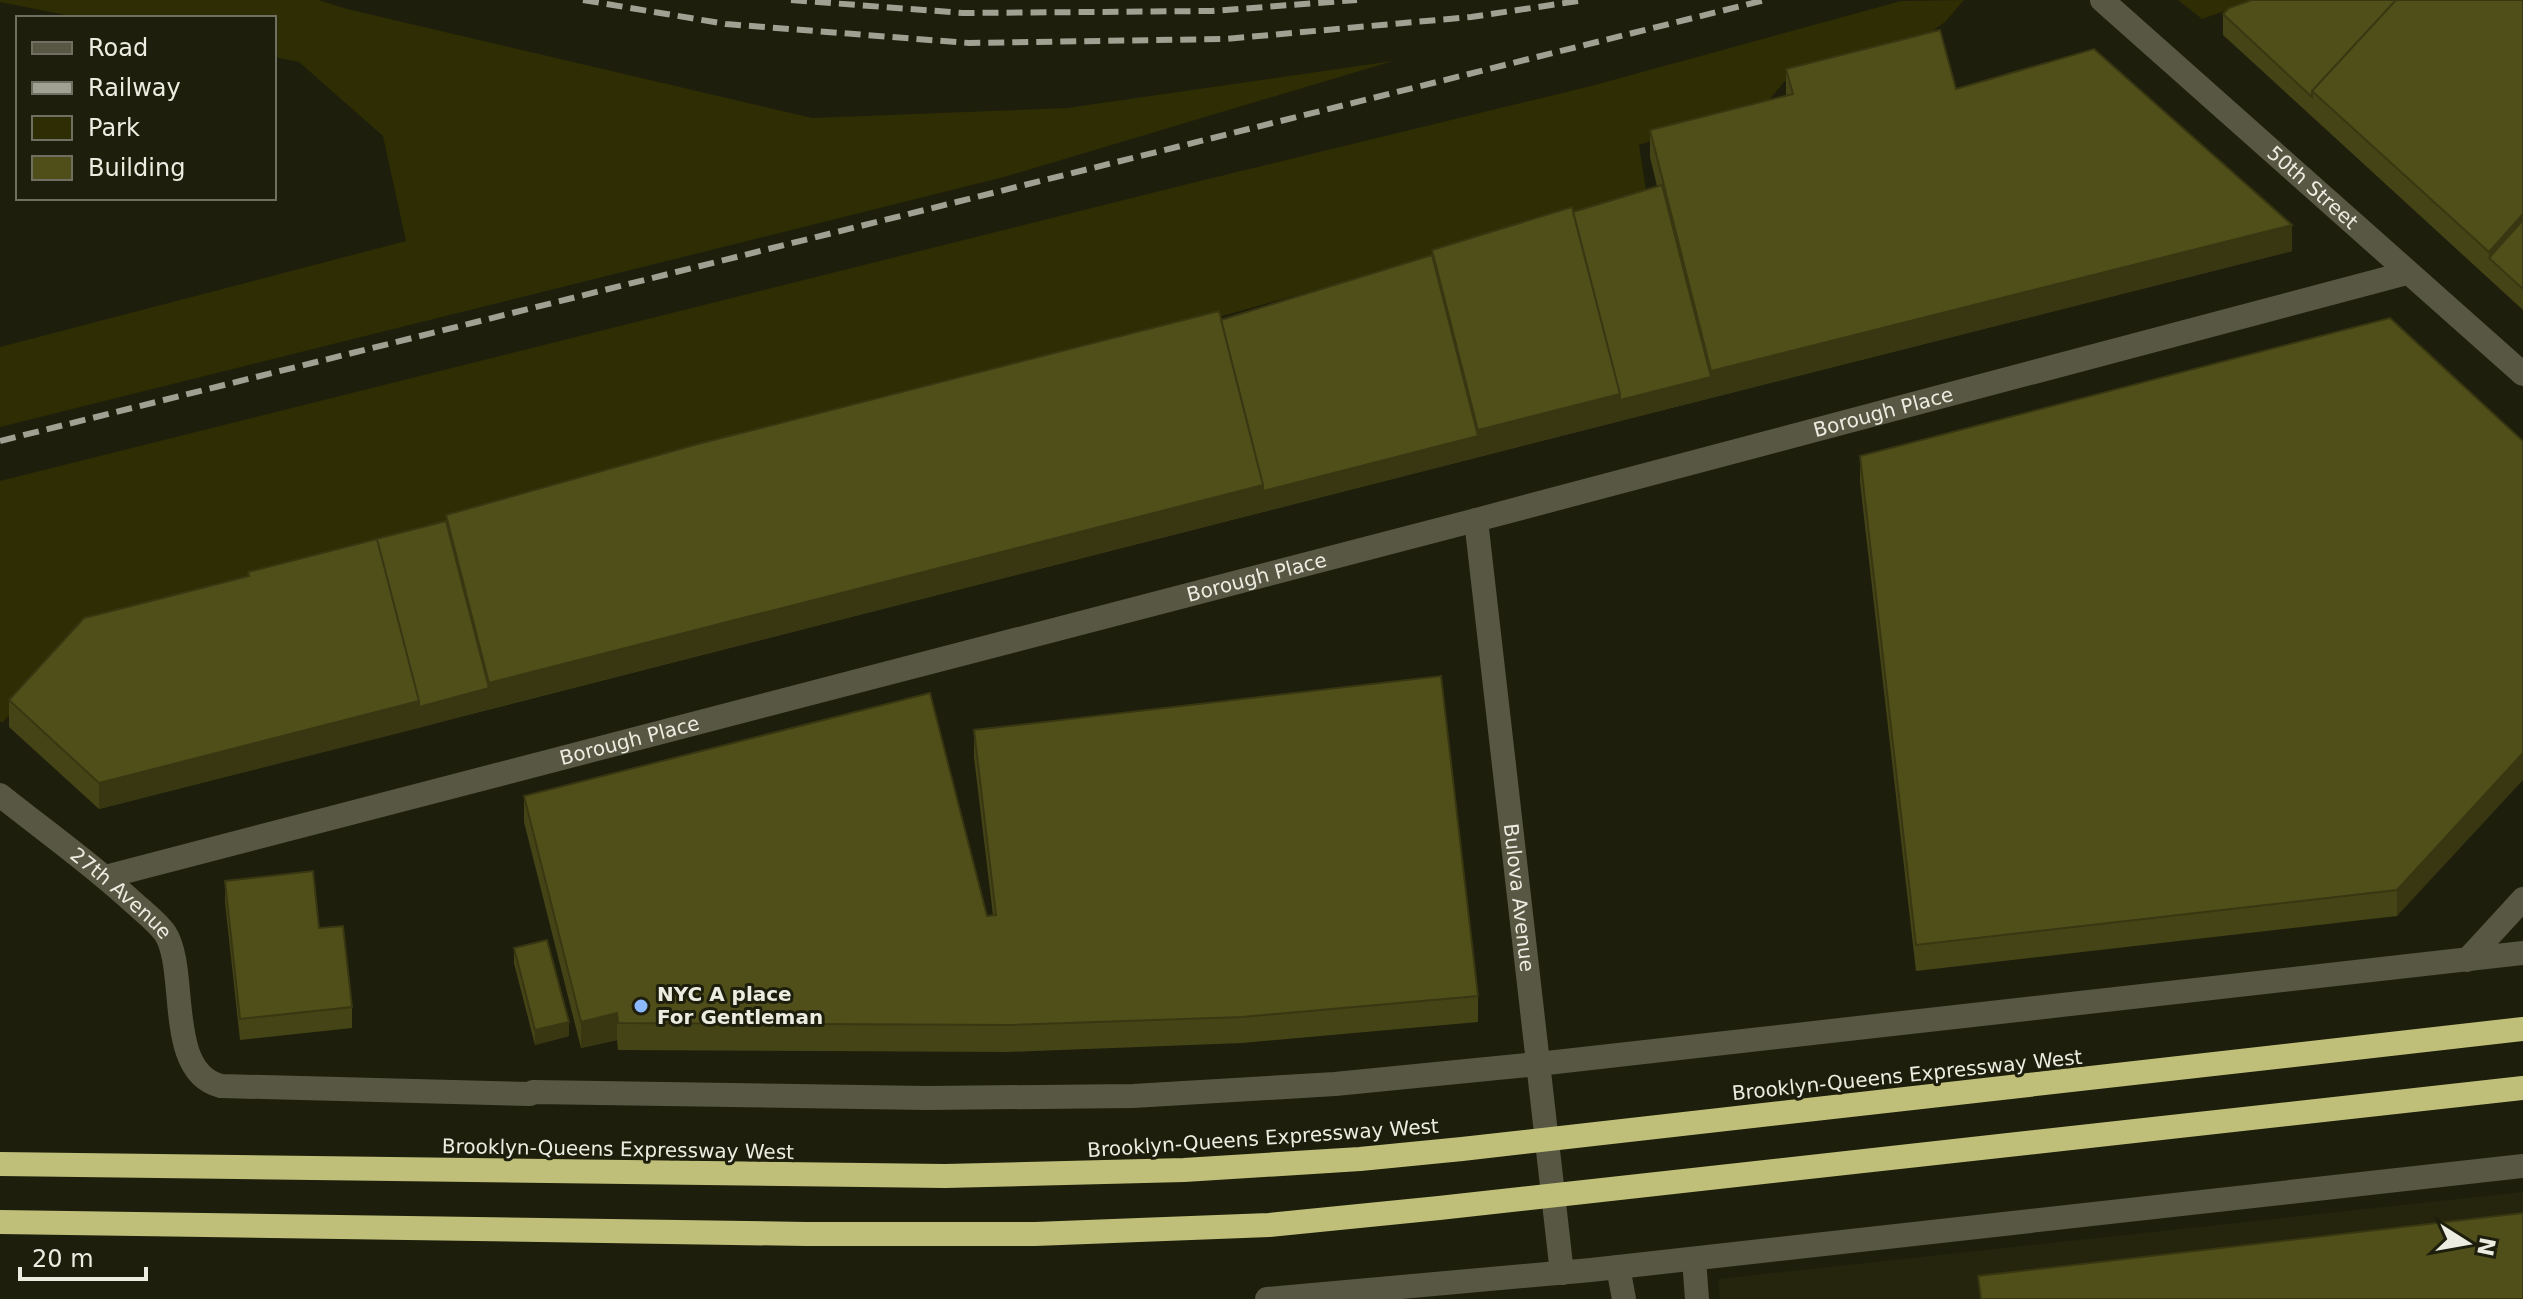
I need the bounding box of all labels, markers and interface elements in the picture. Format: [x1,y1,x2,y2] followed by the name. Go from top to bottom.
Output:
[16,16,276,200] legend
[88,34,148,62] text: Road
[88,74,181,102] text: Railway
[88,114,140,142] text: Park
[2263,141,2363,234] street label: 50th Street
[88,154,185,182] text: Building
[1811,382,1956,442] street label: Borough Place
[1184,547,1329,607] street label: Borough Place
[557,711,702,770] street label: Borough Place
[1499,822,1539,973] street label: Bulova Avenue
[66,842,177,944] street label: 27th Avenue
[657,982,823,1029] place label: NYC A place For Gentleman
[632,997,650,1015] marker: NYC A place For Gentleman
[1731,1045,2084,1105] street label: Brooklyn-Queens Expressway West
[1087,1114,1440,1162] street label: Brooklyn-Queens Expressway West
[442,1134,794,1164] street label: Brooklyn-Queens Expressway West
[2427,1203,2507,1283] north arrow
[20,1231,146,1281] scale bar
[2472,1235,2500,1258] text: N
[32,1245,94,1273] text: 20 m

